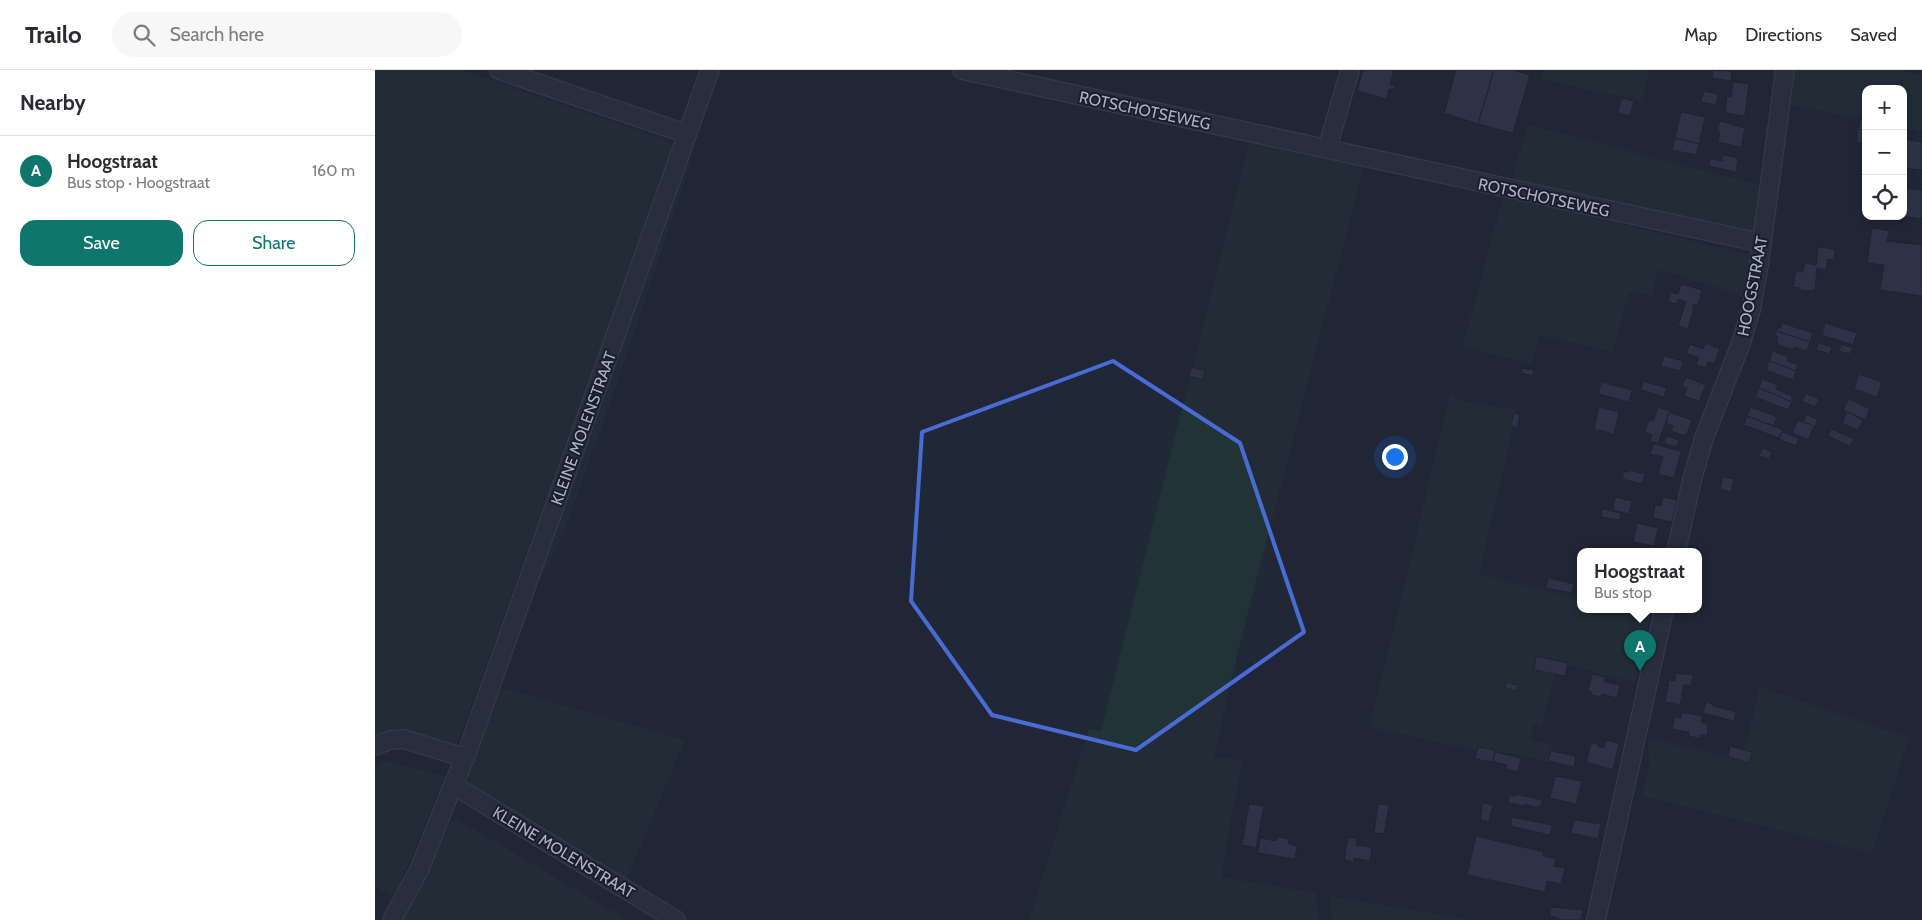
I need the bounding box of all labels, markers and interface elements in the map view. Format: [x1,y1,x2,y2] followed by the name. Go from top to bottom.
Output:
[112,12,462,57] search box
[25,20,82,49] text: Trailo
[130,21,158,49] icon: search
[170,23,264,46] text: Search here
[1684,24,1717,46] text: Map
[1745,24,1822,46] text: Directions
[1850,24,1897,46] text: Saved
[1862,85,1907,220] map controls
[1862,85,1907,130] button: +
[1077,87,1212,134] street label: ROTSCHOTSEWEG
[20,90,86,115] text: Nearby
[1862,130,1907,175] button: −
[67,150,158,173] text: Hoogstraat
[31,161,41,180] text: A
[312,161,355,180] text: 160 m
[67,173,210,192] text: Bus stop · Hoogstraat
[1476,174,1611,221] street label: ROTSCHOTSEWEG
[1862,175,1907,220] button: locate
[20,220,183,266] button: Save
[193,220,355,266] button: Share
[1733,234,1772,338] street label: HOOGSTRAAT
[547,348,620,508] street label: KLEINE MOLENSTRAAT
[1382,444,1408,470] your location
[1577,548,1702,613] popup
[1594,560,1685,583] text: Hoogstraat
[1594,583,1652,602] text: Bus stop
[1624,630,1656,671] pin: A
[489,803,638,903] street label: KLEINE MOLENSTRAAT

